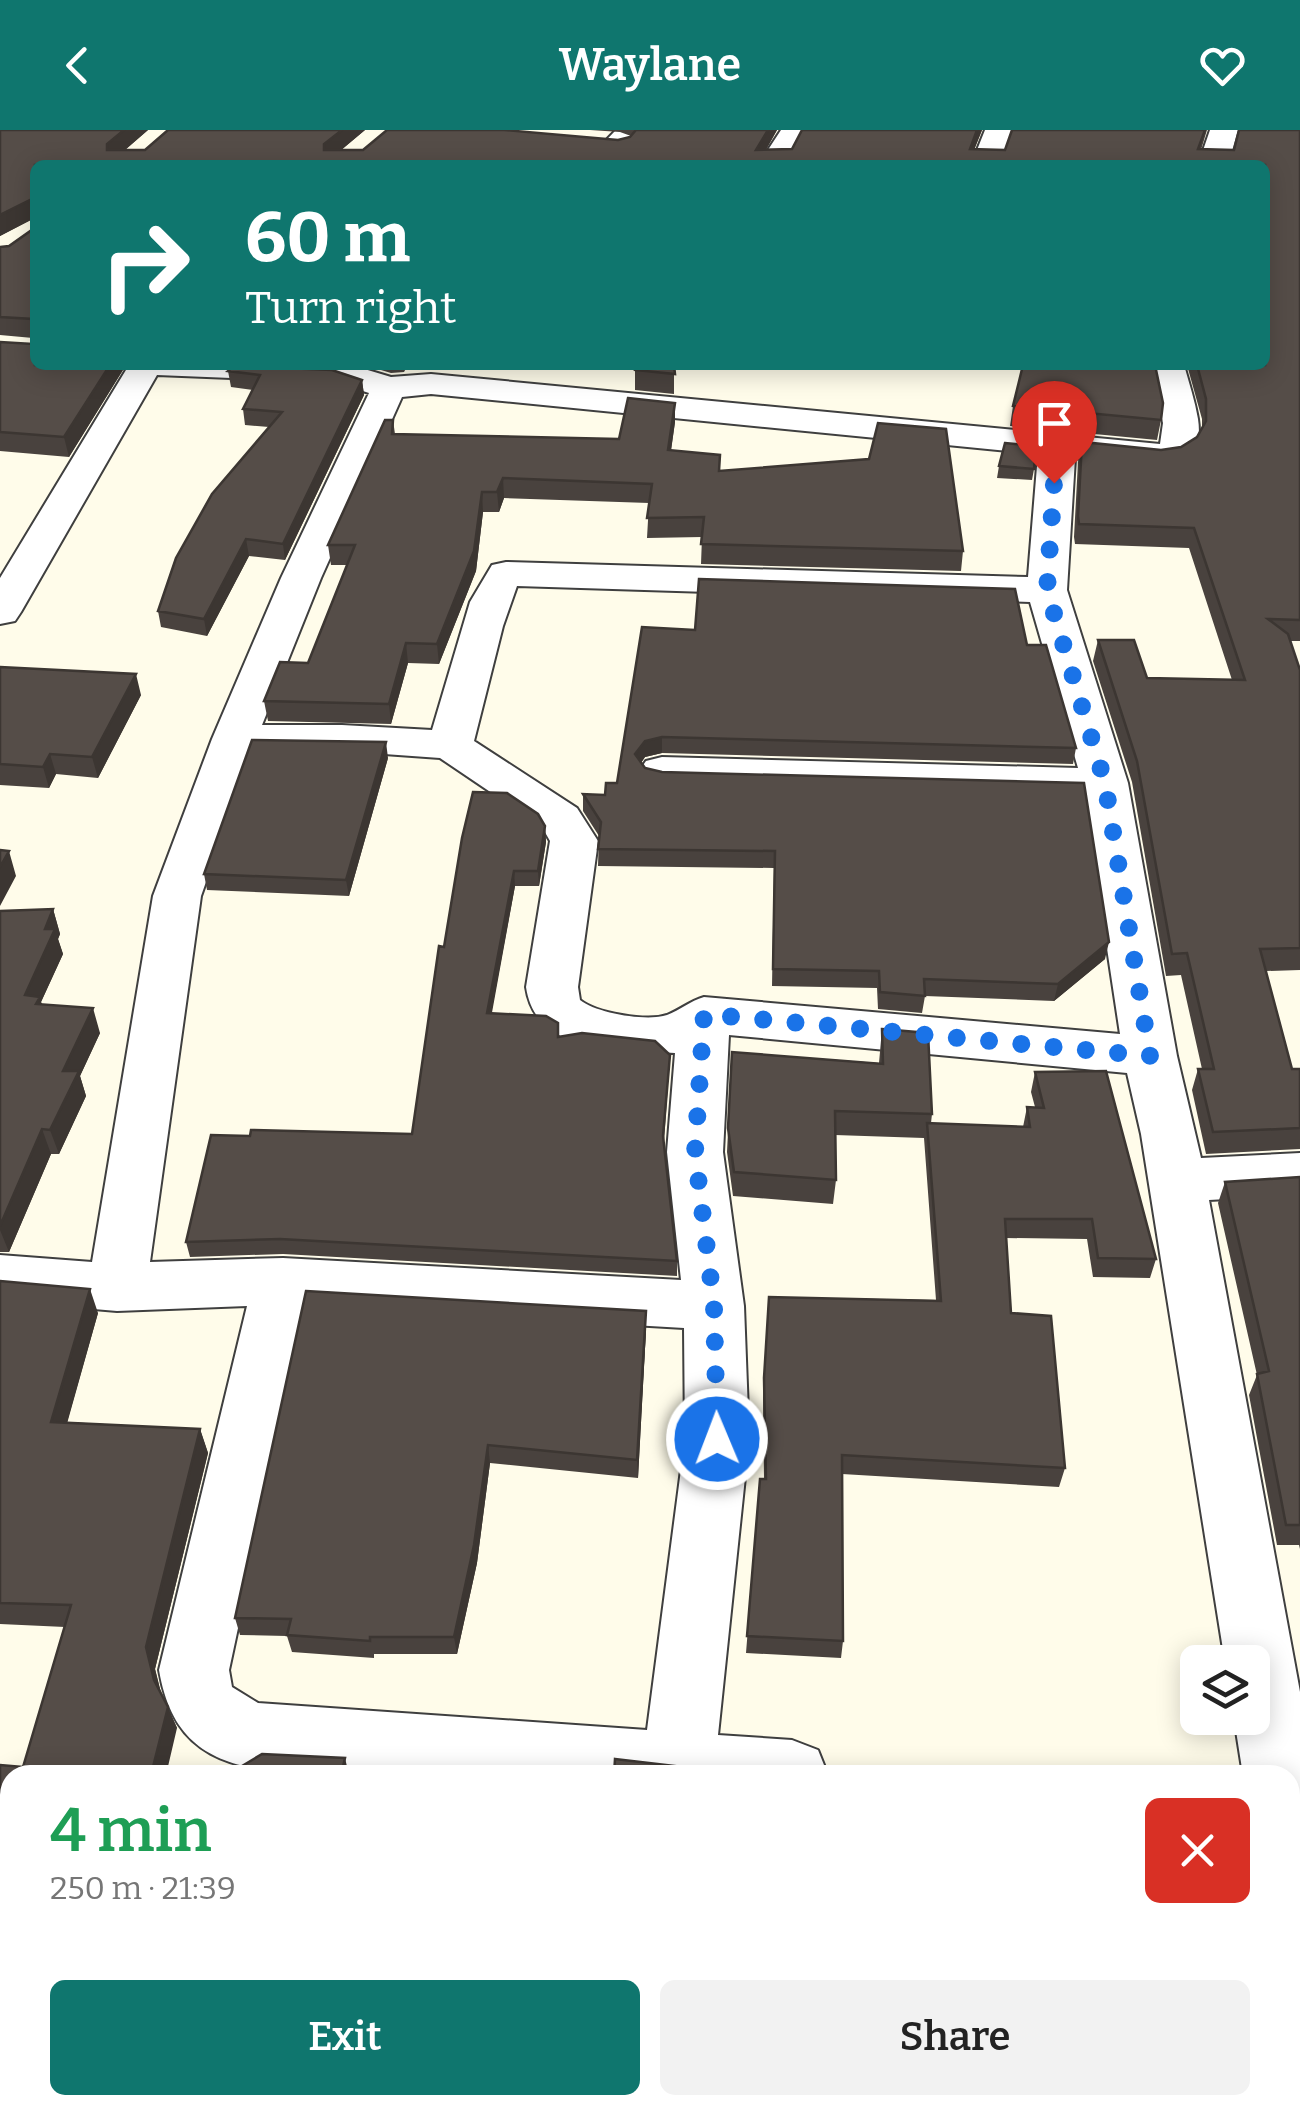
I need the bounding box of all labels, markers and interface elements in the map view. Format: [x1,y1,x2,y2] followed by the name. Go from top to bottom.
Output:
[50,38,105,93] icon: back
[559,38,741,92] text: Waylane
[1195,38,1250,93] icon: heart
[245,196,410,280] text: 60 m
[80,200,210,330] icon: right
[245,281,457,335] text: Turn right
[1012,381,1097,484] pin
[1027,396,1082,451] icon: arrive
[665,1387,769,1491] position arrow
[1180,1645,1270,1735] map controls
[1180,1645,1270,1735] button: layers
[50,1795,212,1867] text: 4 min
[1145,1798,1250,1903] button: close
[50,1869,236,1907] text: 250 m · 21:39
[50,1980,640,2095] button: Exit
[660,1980,1250,2095] button: Share

